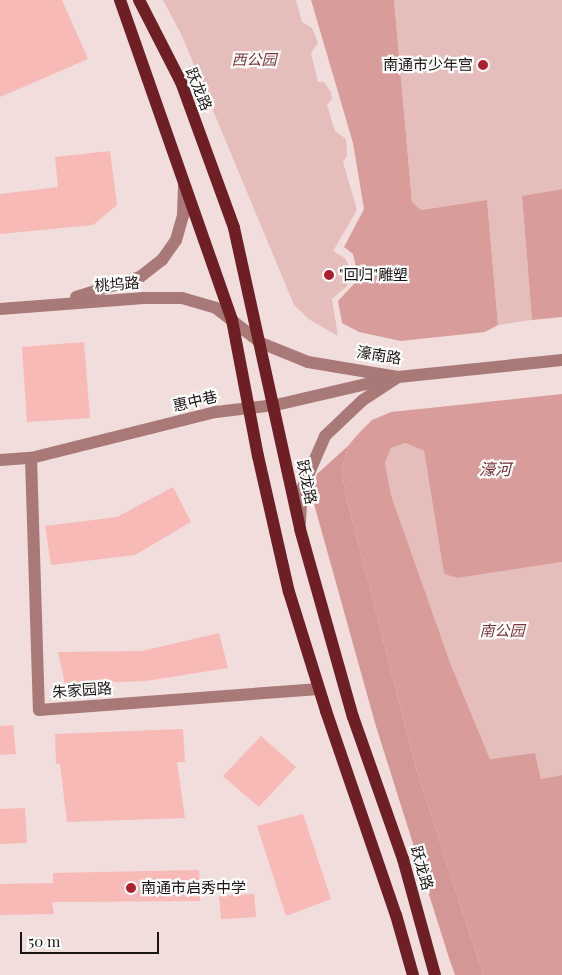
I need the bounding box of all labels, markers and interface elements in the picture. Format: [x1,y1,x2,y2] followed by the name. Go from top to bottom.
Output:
[232,51,276,69] park label: 西公园
[383,56,473,74] place label: 南通市少年宫
[477,59,489,71] marker: 南通市少年宫
[182,65,216,113] street label: 跃龙路
[339,266,408,284] place label: "回归"雕塑
[323,269,335,281] marker: "回归"雕塑
[94,273,140,295] street label: 桃坞路
[355,343,403,367] street label: 濠南路
[171,387,219,415] street label: 惠中巷
[294,458,320,506] street label: 跃龙路
[479,459,511,479] water label: 濠河
[480,622,524,640] park label: 南公园
[51,679,113,701] street label: 朱家园路
[407,844,437,892] street label: 跃龙路
[141,879,246,897] place label: 南通市启秀中学
[125,882,137,894] marker: 南通市启秀中学
[22,922,161,954] scale bar
[28,931,60,951] text: 50 m

